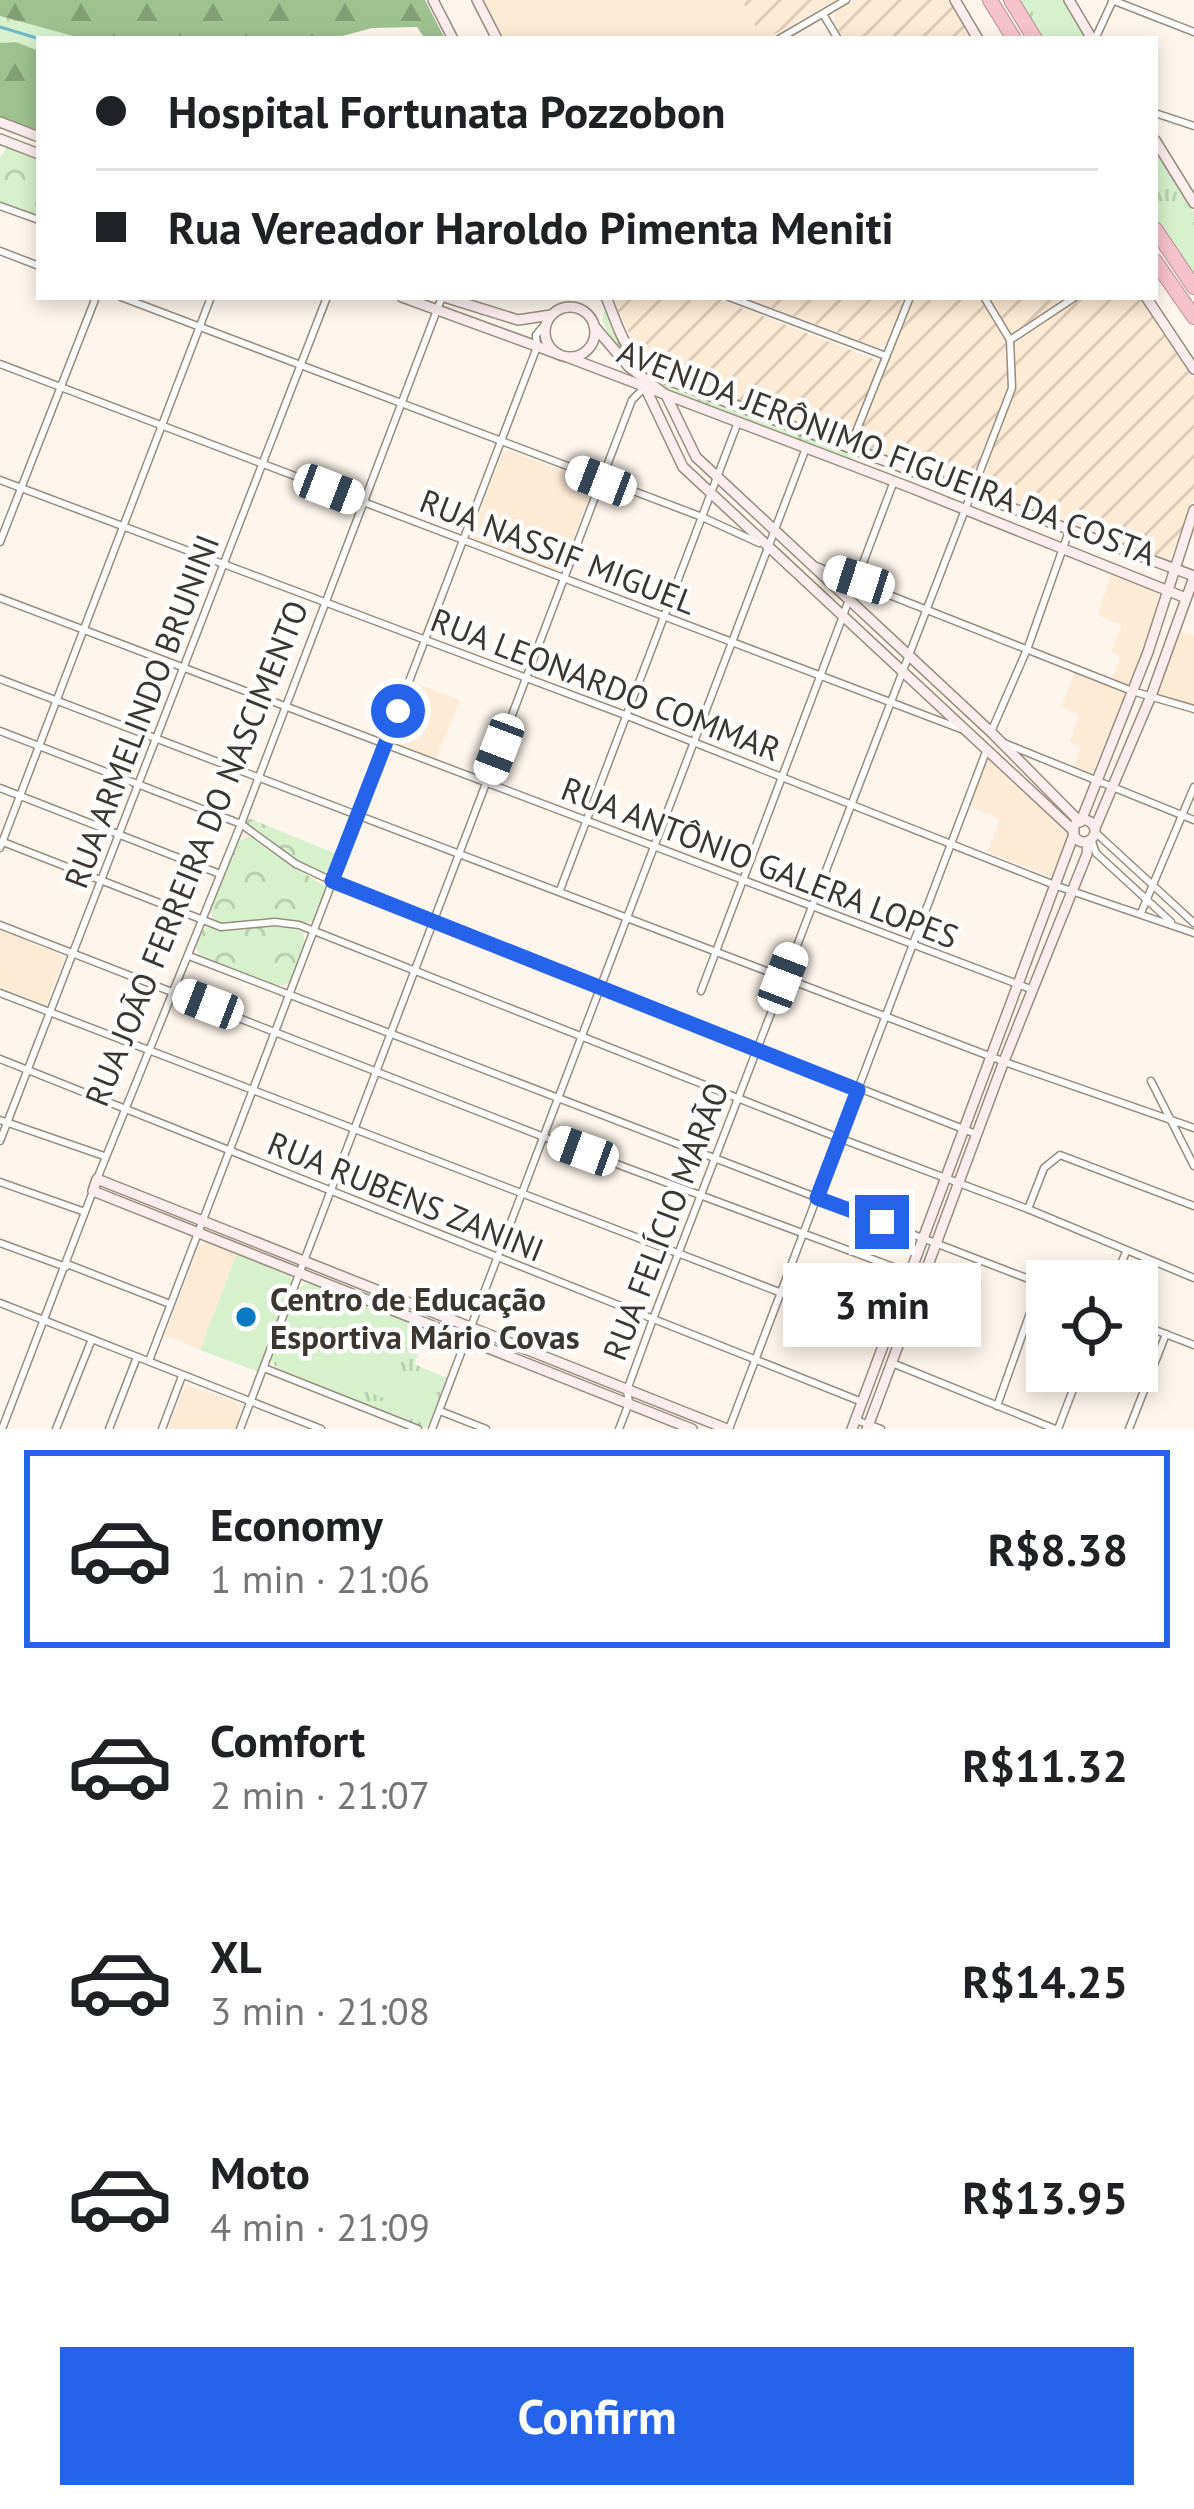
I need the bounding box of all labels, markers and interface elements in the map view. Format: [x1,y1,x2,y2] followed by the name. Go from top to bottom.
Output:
[168,82,726,140] text: Hospital Fortunata Pozzobon
[168,198,894,256] text: Rua Vereador Haroldo Pimenta Meniti
[612,329,1163,575] street label: AVENIDA JERÔNIMO FIGUEIRA DA COSTA
[561,451,641,511] car
[289,459,369,519] car
[414,479,702,623] street label: RUA NASSIF MIGUEL
[54,528,228,894] street label: RUA ARMELINDO BRUNINI
[819,552,899,608] car
[75,594,317,1112] street label: RUA JOÃO FERREIRA DO NASCIMENTO
[425,597,787,771] street label: RUA LEONARDO COMMAR
[371,684,425,738] route start
[469,709,529,789] car
[555,766,965,958] street label: RUA ANTÔNIO GALERA LOPES
[753,938,813,1018] car
[168,974,248,1034] car
[592,1076,738,1366] street label: RUA FELÍCIO MARÃO
[262,1121,550,1271] street label: RUA RUBENS ZANINI
[543,1122,623,1180] car
[855,1195,909,1249] route end
[1026,1260,1158,1392] map controls
[1026,1260,1158,1392] button: locate
[783,1264,981,1348] callout: 3 min
[270,1277,580,1358] place label: Centro de Educação Esportiva Mário Covas
[834,1279,930,1330] text: 3 min
[233,1304,259,1330] marker: Centro de Educação Esportiva Mário Covas
[66,1495,174,1603] icon: car
[210,1495,383,1553] text: Economy
[988,1520,1128,1578] text: R$8.38
[210,1553,430,1604] text: 1 min · 21:06
[66,1711,174,1819] icon: car
[210,1711,365,1769] text: Comfort
[962,1736,1128,1794] text: R$11.32
[210,1769,430,1820] text: 2 min · 21:07
[66,1927,174,2035] icon: car
[210,1927,262,1985] text: XL
[962,1952,1128,2010] text: R$14.25
[210,1985,430,2036] text: 3 min · 21:08
[66,2143,174,2251] icon: car
[210,2143,310,2201] text: Moto
[962,2168,1128,2226] text: R$13.95
[210,2201,430,2252] text: 4 min · 21:09
[60,2347,1134,2485] button: Confirm

